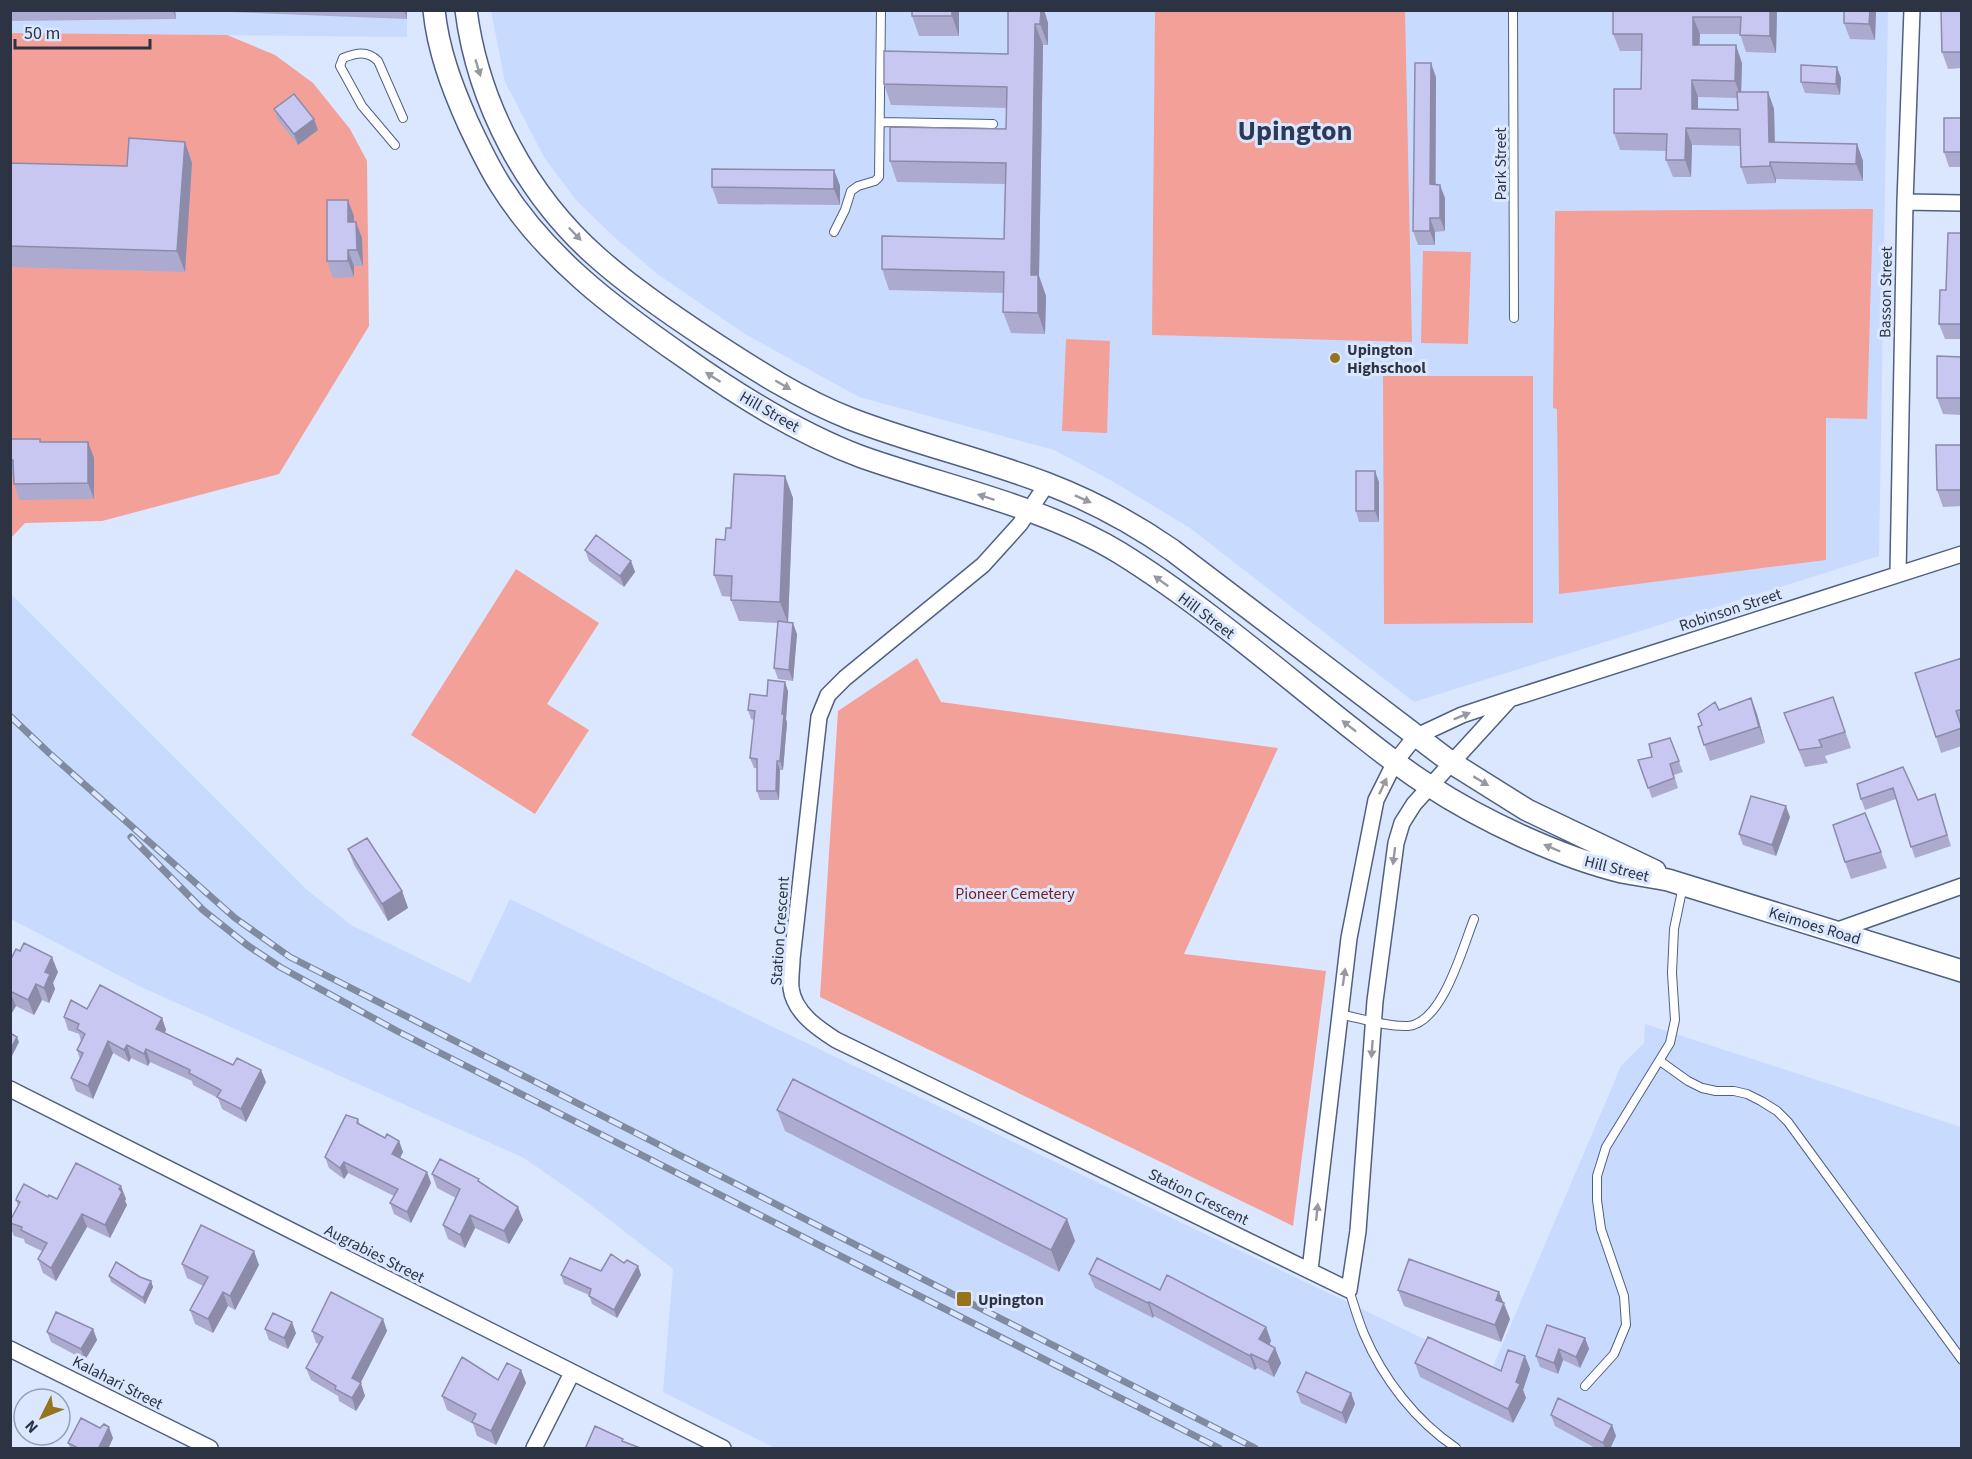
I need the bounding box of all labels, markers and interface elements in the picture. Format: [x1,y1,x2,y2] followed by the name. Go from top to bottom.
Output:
[15,12,150,50] scale bar
[24,21,60,46] text: 50 m
[474,59,483,77] one-way arrow
[1237,111,1353,151] district label: Upington
[1490,127,1512,201] street label: Park Street
[568,227,582,242] one-way arrow
[1874,245,1898,338] street label: Basson Street
[1347,339,1426,379] place label: Upington Highschool
[1328,351,1342,365] marker: Upington Highschool
[705,372,721,383] one-way arrow
[775,380,791,391] one-way arrow
[735,386,804,438] street label: Hill Street
[977,492,995,502] one-way arrow
[1074,494,1092,504] one-way arrow
[1154,575,1170,587] one-way arrow
[1676,583,1785,637] street label: Robinson Street
[1173,587,1240,645] street label: Hill Street
[1453,711,1471,721] one-way arrow
[1341,720,1356,732] one-way arrow
[1473,776,1489,787] one-way arrow
[1378,778,1387,795] one-way arrow
[1542,843,1560,853] one-way arrow
[1390,846,1399,865] one-way arrow
[1582,850,1652,888] street label: Hill Street
[765,875,795,986] street label: Station Crescent
[955,883,1075,905] park label: Pioneer Cemetery
[1766,902,1863,950] street label: Keimoes Road
[1339,967,1348,986] one-way arrow
[1367,1040,1377,1059] one-way arrow
[1145,1163,1253,1231] street label: Station Crescent
[1312,1203,1321,1222] one-way arrow
[321,1219,429,1289] street label: Augrabies Street
[978,1289,1044,1311] place label: Upington
[955,1290,973,1308] marker: Upington
[68,1351,167,1415] street label: Kalahari Street
[12,1387,72,1447] north arrow
[20,1415,43,1438] text: N

